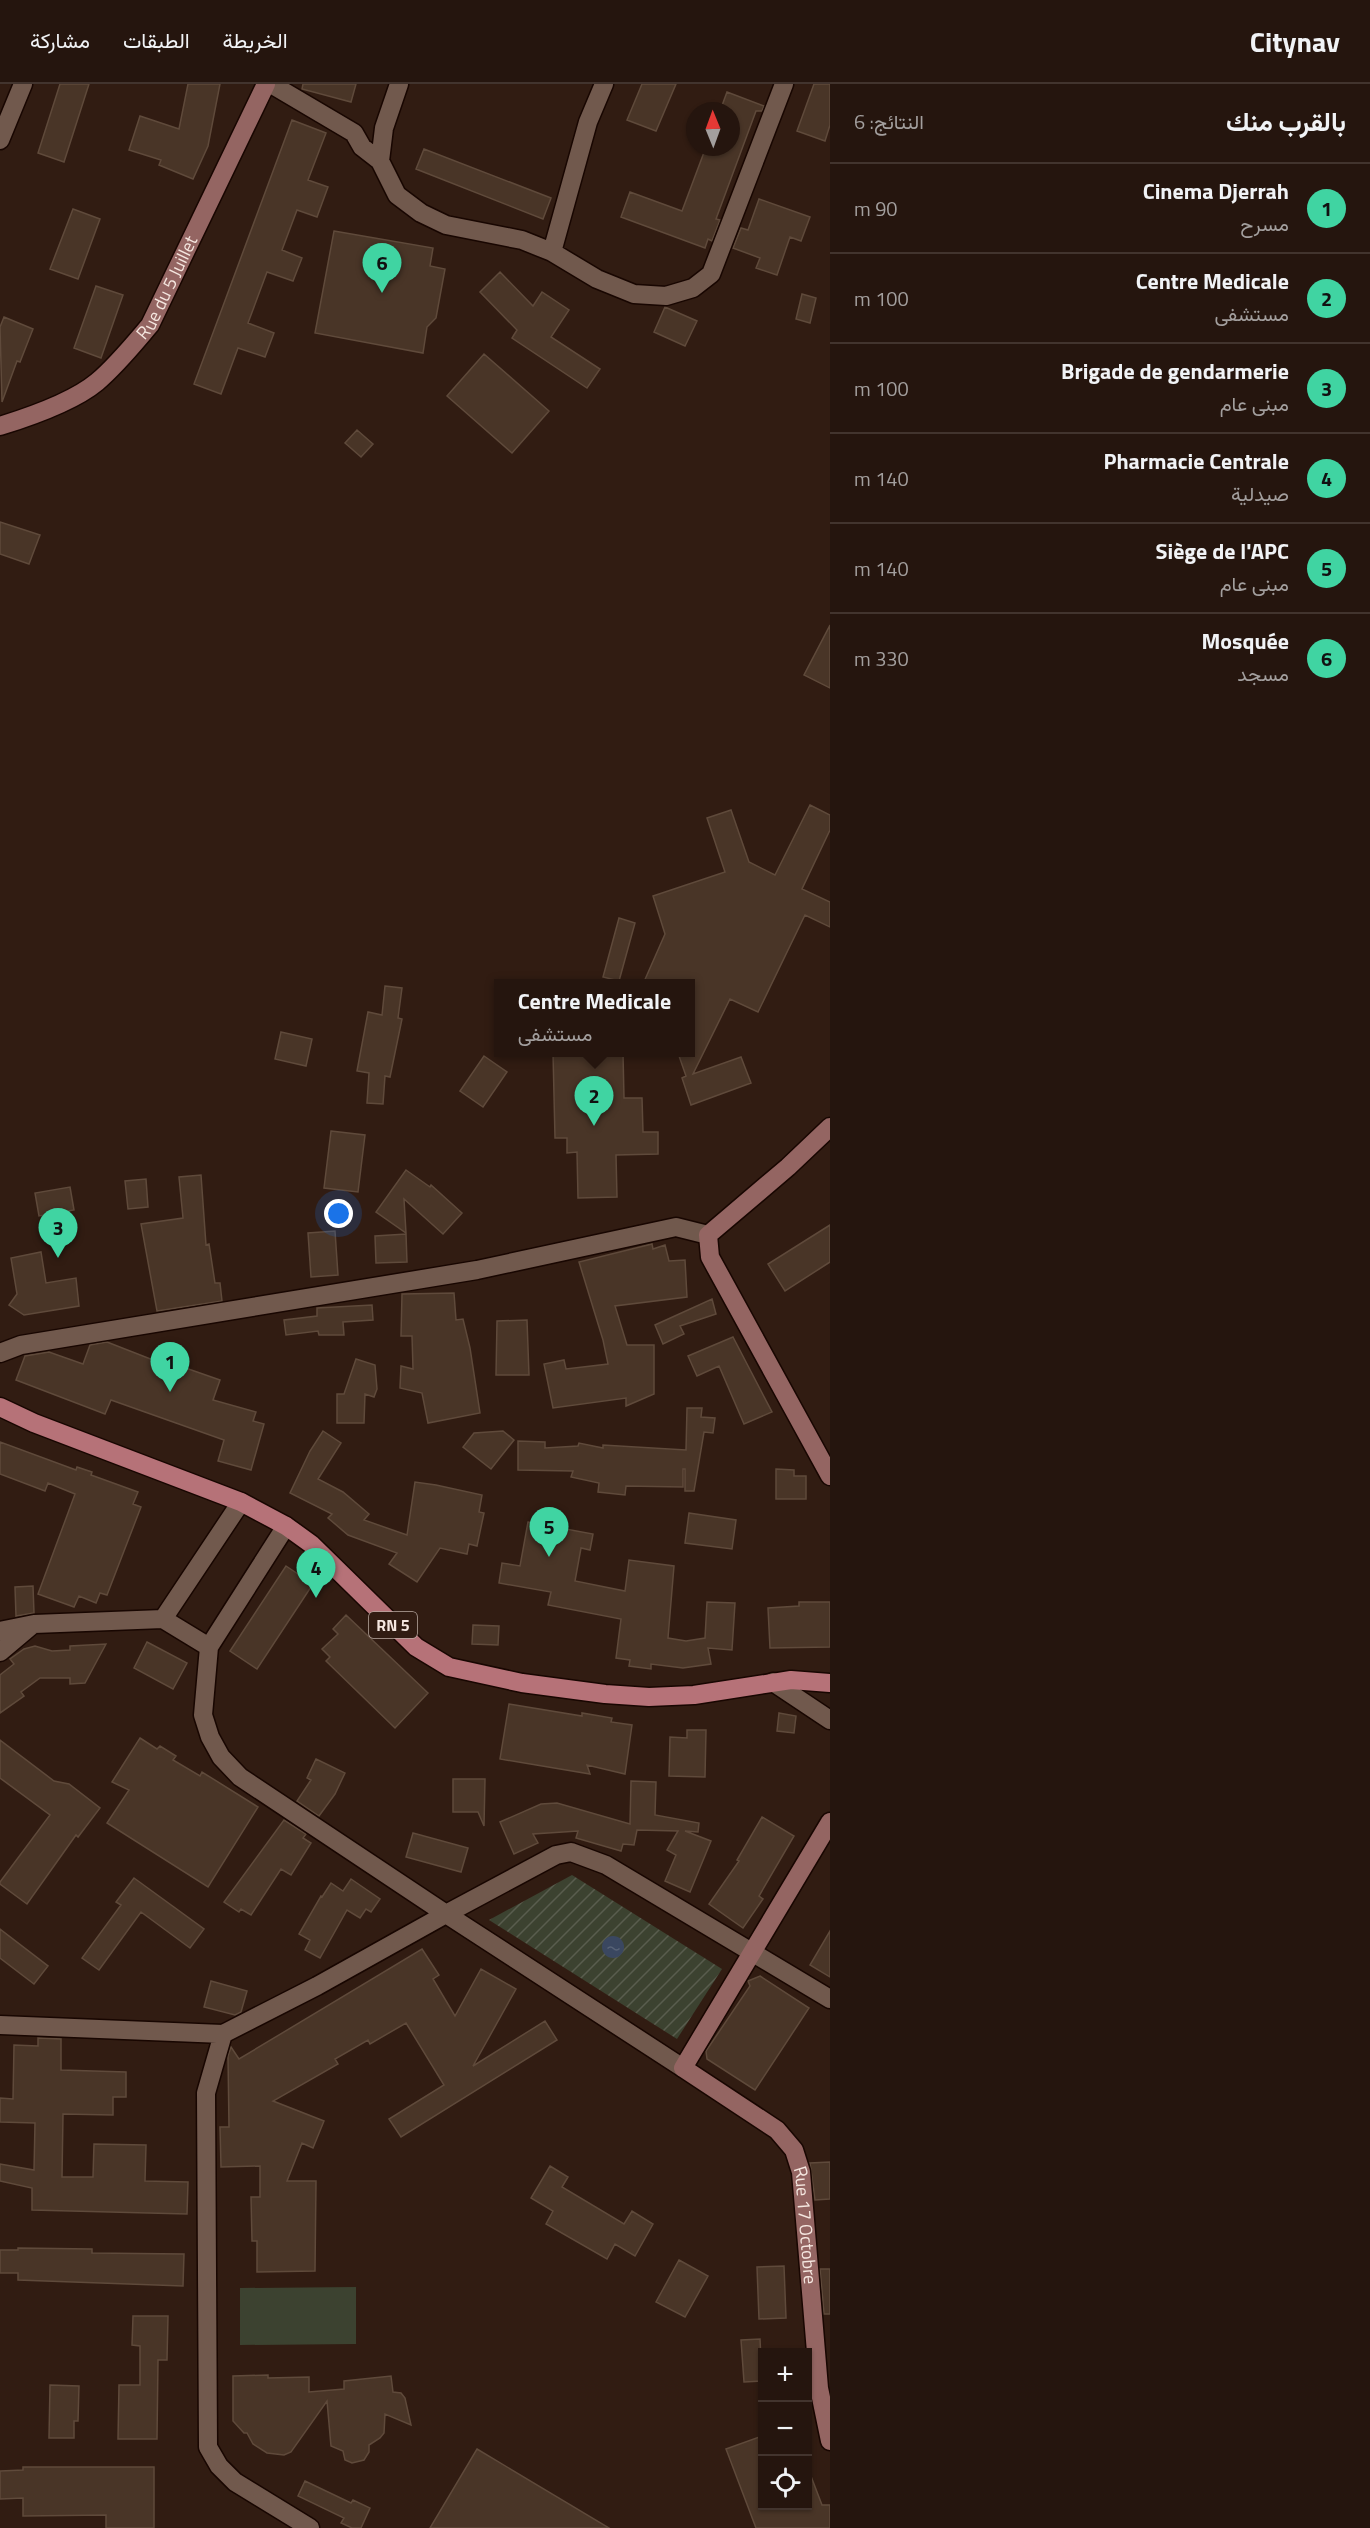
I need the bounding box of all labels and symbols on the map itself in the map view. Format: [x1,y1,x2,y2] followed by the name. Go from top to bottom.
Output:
[686,102,740,156] north arrow
[129,230,204,345] street label: Rue du 5 Juillet
[362,244,401,293] pin: 6
[574,1076,614,1126] pin: 2
[324,1199,353,1228] your location
[38,1208,78,1258] pin: 3
[150,1342,190,1392] pin: 1
[530,1508,568,1557] pin: 5
[296,1548,336,1598] pin: 4
[369,1612,417,1638] road number: RN 5
[787,2162,824,2285] street label: Rue 17 Octobre

